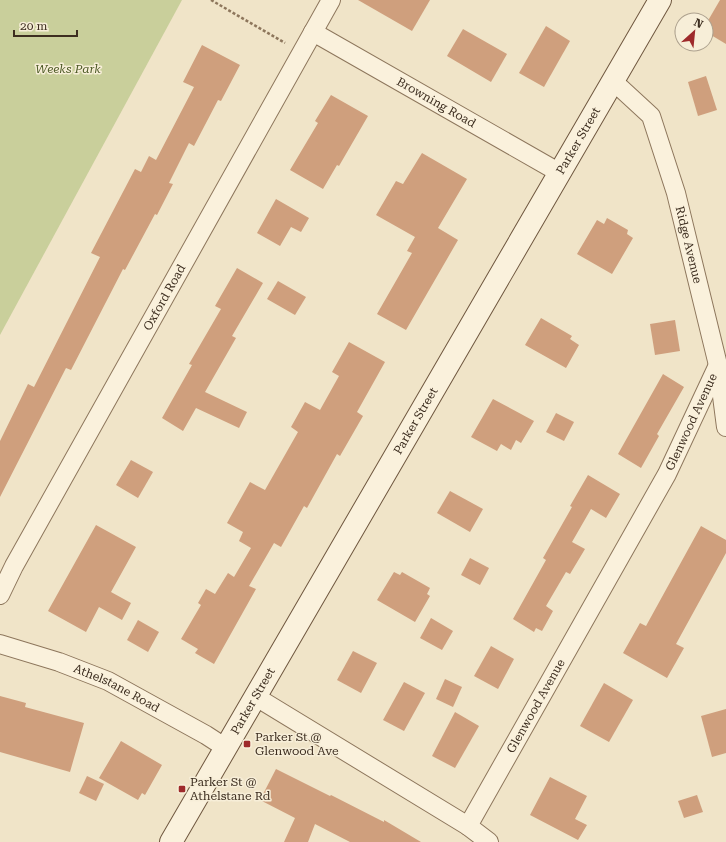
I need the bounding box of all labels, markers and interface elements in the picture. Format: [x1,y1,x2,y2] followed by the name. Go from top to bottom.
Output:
[14,12,77,38] scale bar
[674,12,714,52] north arrow
[692,16,706,31] text: N
[20,19,47,33] text: 20 m
[35,62,101,76] park label: Weeks Park
[394,74,479,131] street label: Browning Road
[553,104,603,177] street label: Parker Street
[672,205,705,285] street label: Ridge Avenue
[140,262,189,333] street label: Oxford Road
[663,371,720,473] street label: Glenwood Avenue
[391,384,441,457] street label: Parker Street
[504,656,568,755] street label: Glenwood Avenue
[72,661,162,715] street label: Athelstane Road
[228,665,278,737] street label: Parker Street
[255,730,339,758] place label: Parker St @ Glenwood Ave
[242,739,252,749] marker: Parker St @ Glenwood Ave
[190,775,271,803] place label: Parker St @ Athelstane Rd
[177,784,187,794] marker: Parker St @ Athelstane Rd

